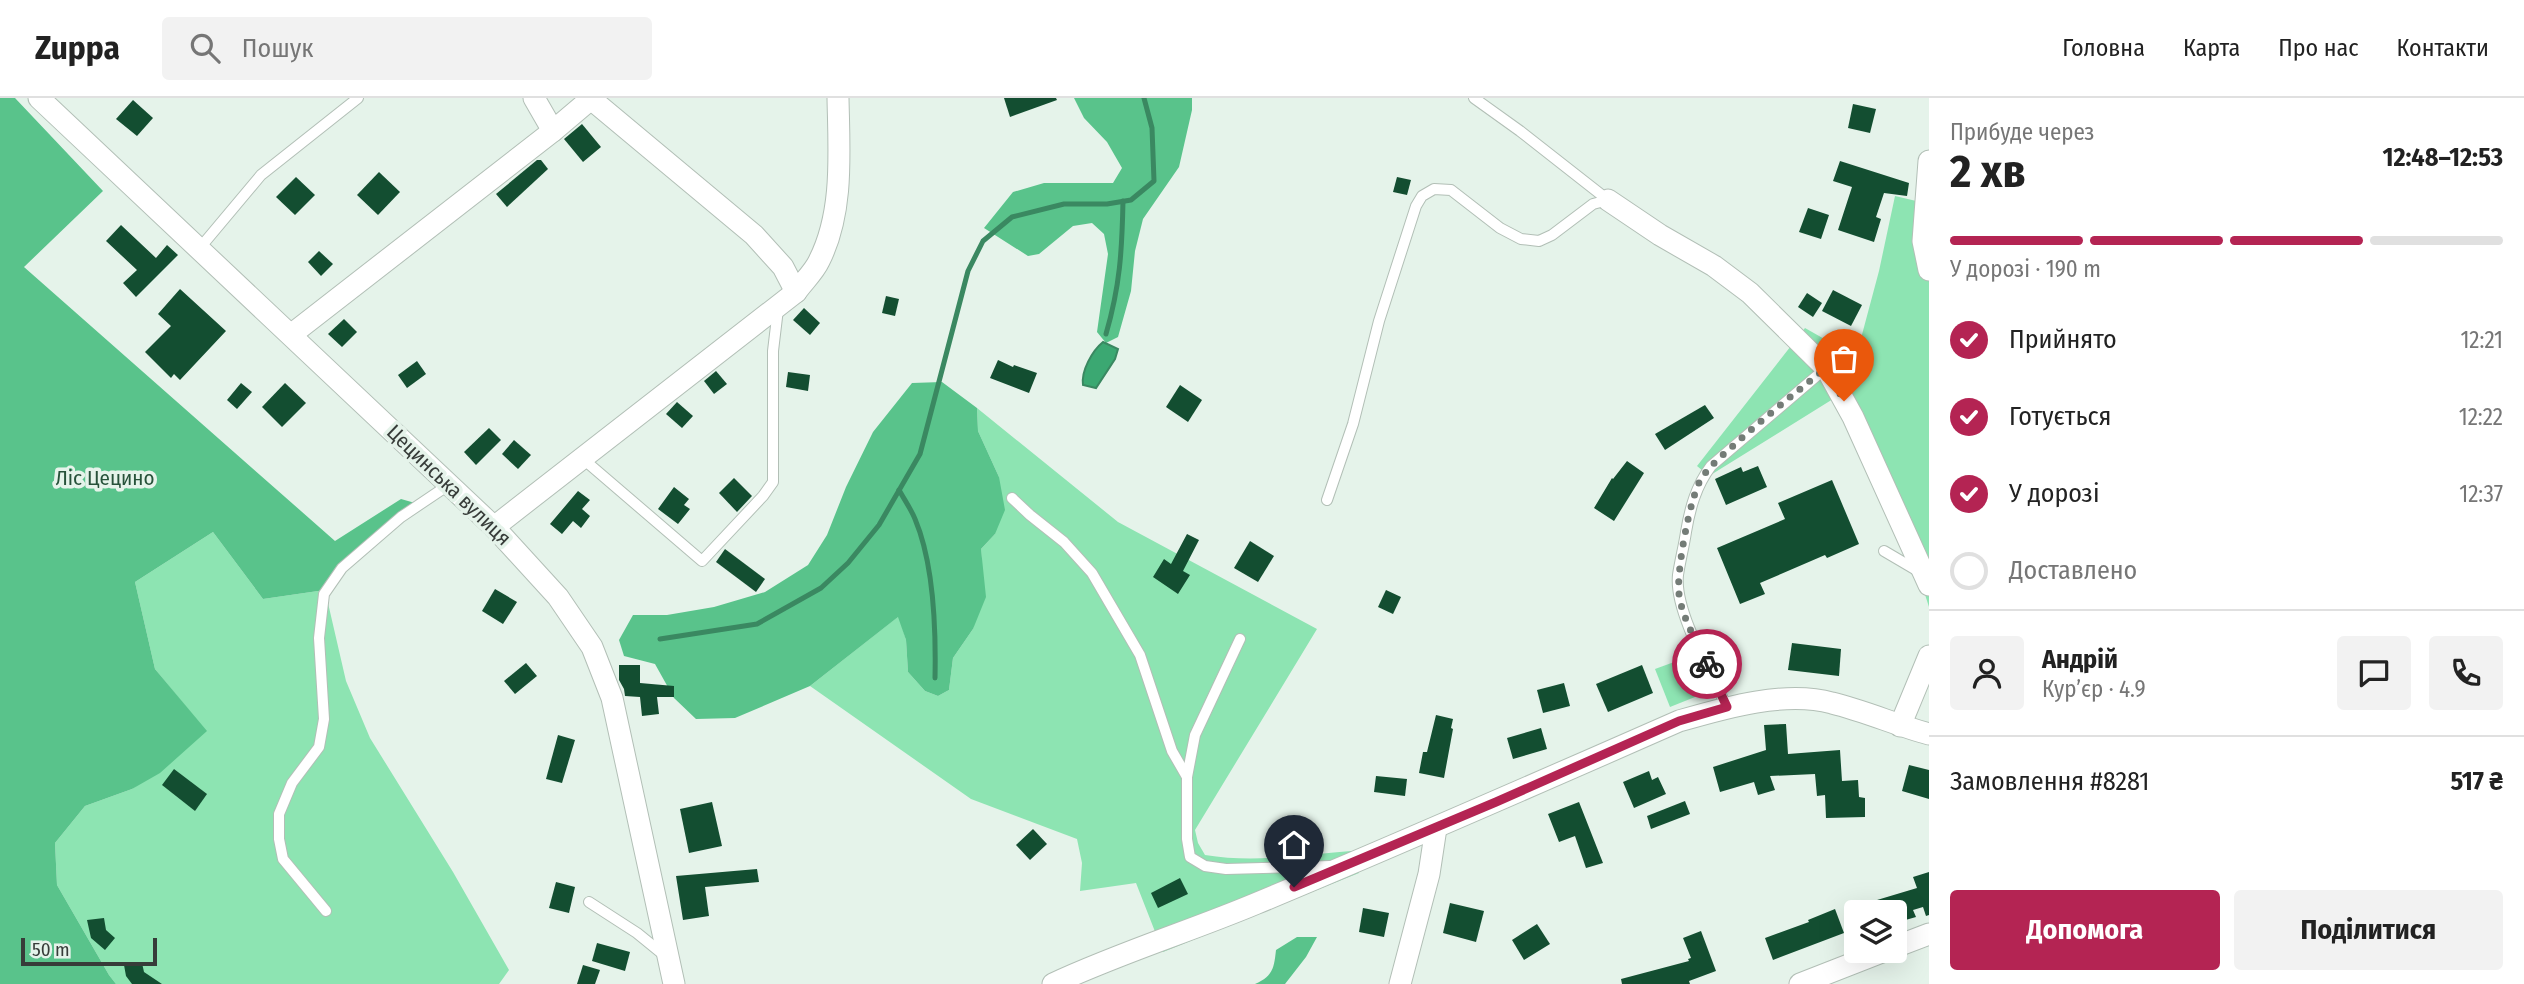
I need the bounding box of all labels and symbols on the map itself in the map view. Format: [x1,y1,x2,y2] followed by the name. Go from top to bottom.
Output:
[1814,329,1874,401] pin
[381,419,517,551] street label: Цецинська вулиця
[55,465,155,491] park label: Ліс Цецино
[1672,629,1742,699] courier
[1264,815,1324,887] pin
[21,935,158,967] scale bar

